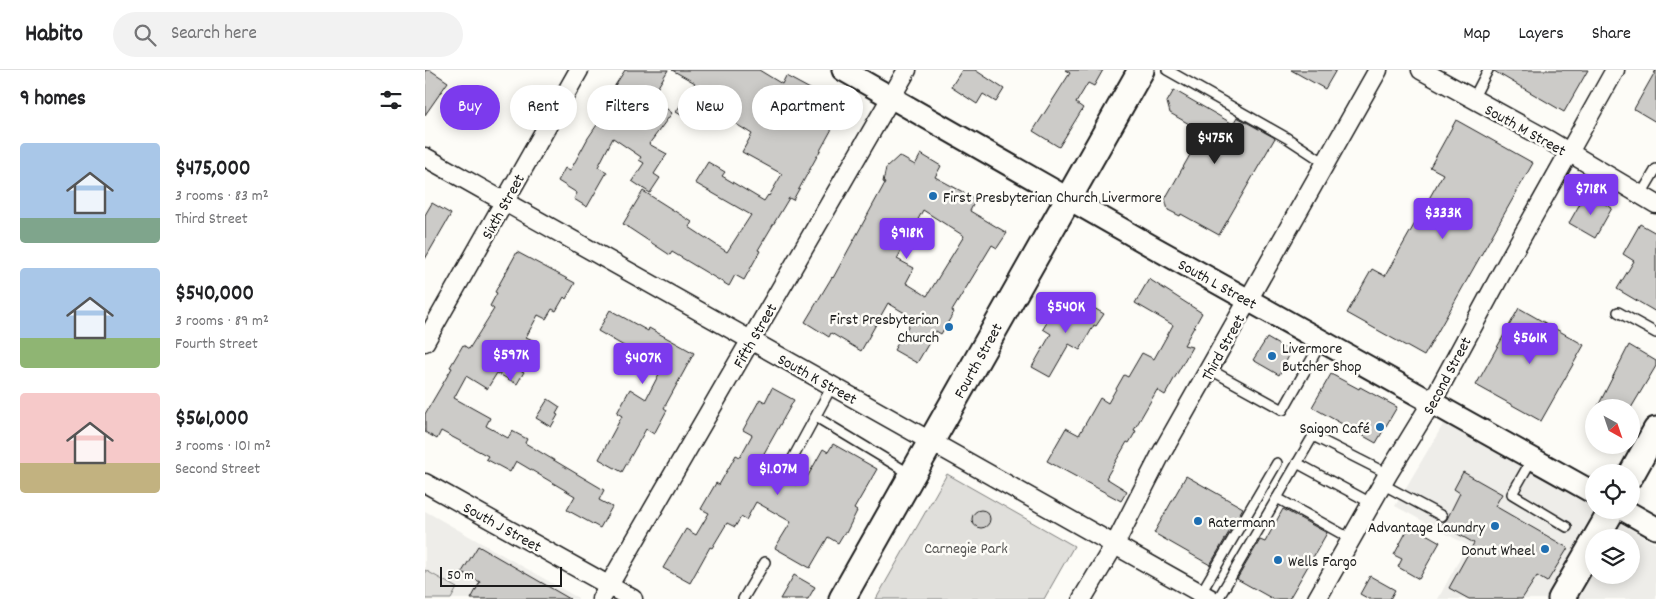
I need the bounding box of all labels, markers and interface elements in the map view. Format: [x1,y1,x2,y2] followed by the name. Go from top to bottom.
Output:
[113,12,463,57] search box
[25,18,83,52] text: Habito
[131,21,159,49] icon: search
[171,21,257,48] text: Search here
[1463,22,1490,47] text: Map
[1518,22,1564,47] text: Layers
[1592,22,1631,47] text: Share
[20,85,86,115] text: 9 homes
[440,85,500,130] chip: Buy
[510,85,577,130] chip: Rent
[587,85,668,130] chip: Filters
[678,85,742,130] chip: New
[752,85,863,130] chip: Apartment
[377,86,405,114] icon: filters
[1480,99,1570,163] street label: South M Street
[1180,122,1250,165] pin: $475K
[1197,127,1233,150] text: $475K
[175,155,250,185] text: $475,000
[60,163,120,223] icon: home
[477,170,532,244] street label: Sixth Street
[1556,174,1626,216] pin: $718K
[1575,178,1607,201] text: $718K
[175,185,269,208] text: 3 rooms · 83 m²
[943,187,1162,210] place label: First Presbyterian Church Livermore
[927,190,939,202] marker: First Presbyterian Church Livermore
[1408,198,1478,240] pin: $333K
[1425,202,1461,225] text: $333K
[175,208,248,231] text: Third Street
[872,218,942,260] pin: $918K
[891,222,923,245] text: $918K
[1173,254,1261,316] street label: South L Street
[175,280,254,310] text: $540,000
[60,288,120,348] icon: home
[1031,292,1101,334] pin: $540K
[1047,296,1085,319] text: $540K
[728,299,784,373] street label: Fifth Street
[830,309,939,350] place label: First Presbyterian Church
[175,310,269,333] text: 3 rooms · 89 m²
[1197,311,1252,386] street label: Third Street
[949,319,1009,403] street label: Fourth Street
[943,321,955,333] marker: First Presbyterian Church
[1495,322,1565,365] pin: $561K
[1513,327,1547,350] text: $561K
[175,333,258,356] text: Fourth Street
[1418,333,1478,419] street label: Second Street
[1282,338,1362,379] place label: Livermore Butcher Shop
[476,340,546,382] pin: $597K
[608,342,678,385] pin: $407K
[493,344,529,367] text: $597K
[625,347,662,370] text: $407K
[773,349,861,412] street label: South K Street
[1266,350,1278,362] marker: Livermore Butcher Shop
[1585,399,1640,454] north arrow
[1585,399,1640,584] map controls
[175,405,249,435] text: $561,000
[60,413,120,473] icon: home
[1299,418,1370,441] place label: Saigon Café
[1374,421,1386,433] marker: Saigon Café
[175,435,271,458] text: 3 rooms · 101 m²
[737,454,819,496] pin: $1.07M
[175,458,260,481] text: Second Street
[759,458,797,481] text: $1.07M
[1585,464,1640,519] button: locate
[458,497,545,559] street label: South J Street
[1208,512,1275,535] place label: Ratermann
[1192,515,1204,527] marker: Ratermann
[1368,517,1486,540] place label: Advantage Laundry
[1489,520,1501,532] marker: Advantage Laundry
[1585,529,1640,584] button: layers
[924,538,1008,561] park label: Carnegie Park
[1461,540,1535,563] place label: Donut Wheel
[1539,543,1551,555] marker: Donut Wheel
[1288,551,1357,574] place label: Wells Fargo
[1272,554,1284,566] marker: Wells Fargo
[440,564,563,587] scale bar
[447,566,474,586] text: 50 m

